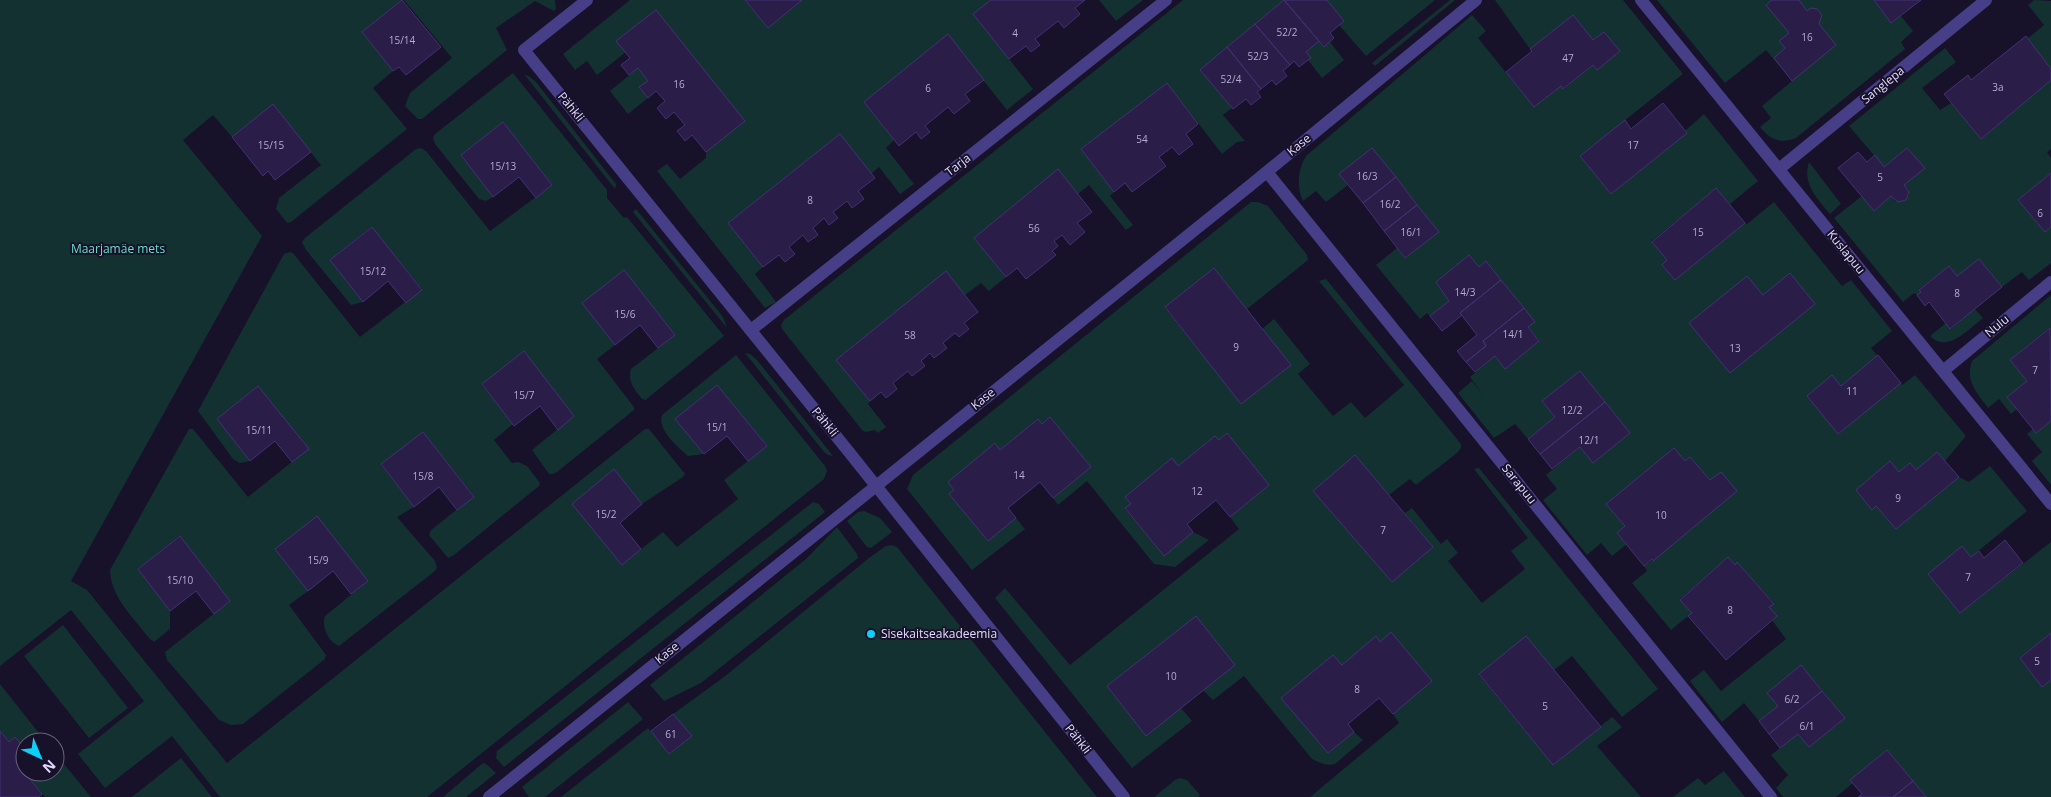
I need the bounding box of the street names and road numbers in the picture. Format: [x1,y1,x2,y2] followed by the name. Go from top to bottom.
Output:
[1858,62,1908,107] street label: Sanglepa
[554,88,589,125] street label: Pähkli
[1283,130,1315,160] street label: Kase
[941,149,974,180] street label: Tarja
[1823,226,1869,277] street label: Kuslapuu
[1981,310,2012,341] street label: Nulu
[967,384,999,414] street label: Kase
[808,403,843,440] street label: Pähkli
[1498,460,1541,507] street label: Sarapuu
[651,638,683,668] street label: Kase
[1061,720,1095,757] street label: Pähkli

